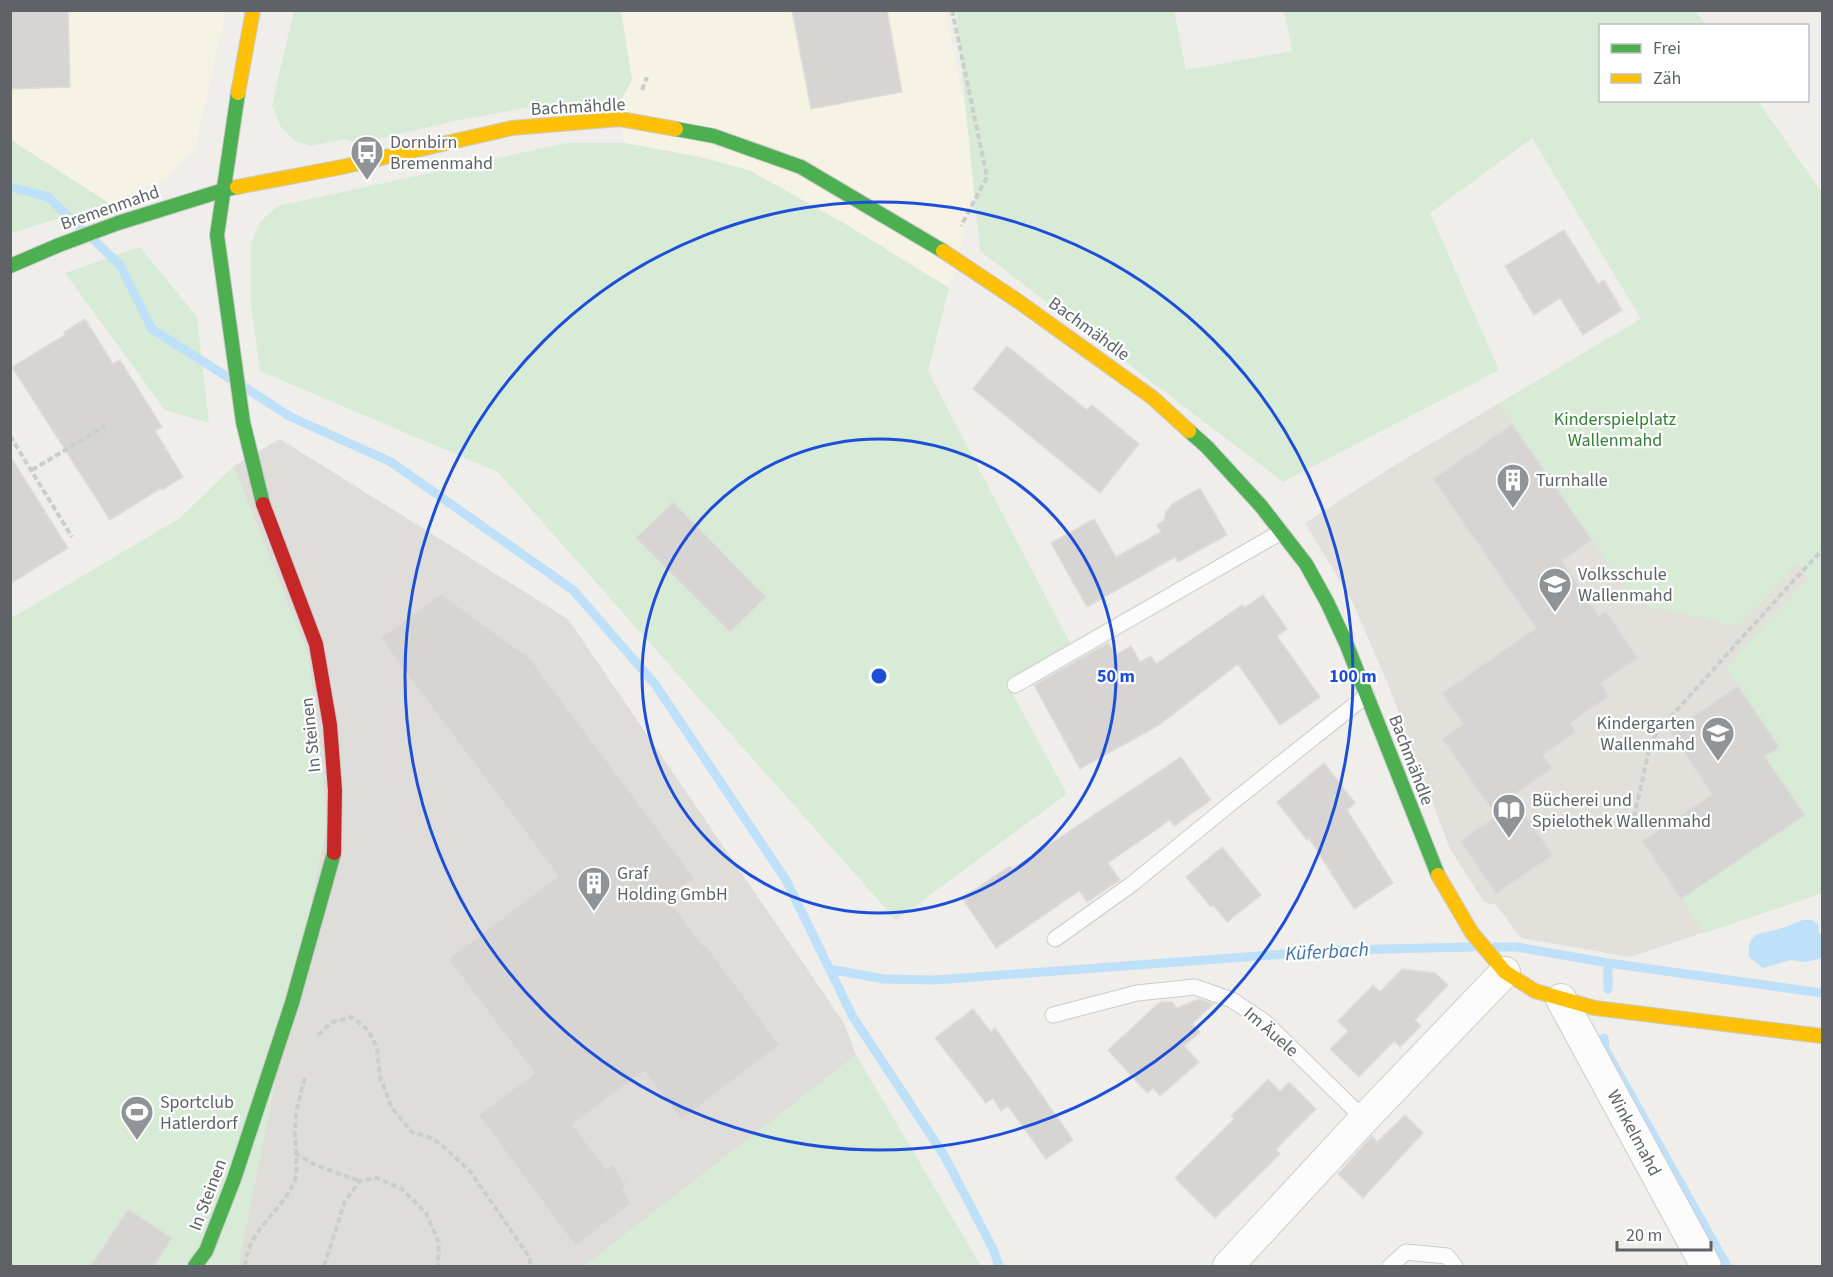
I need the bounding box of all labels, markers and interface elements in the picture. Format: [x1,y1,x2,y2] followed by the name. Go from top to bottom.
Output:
[1599,24,1809,102] legend
[1653,36,1681,61] text: Frei
[1653,66,1681,91] text: Zäh
[530,92,626,122] street label: Bachmähdle
[390,130,493,176] place label: Dornbirn Bremenmahd
[349,134,385,181] bus stop icon: Dornbirn Bremenmahd
[57,179,163,237] street label: Bremenmahd
[1043,291,1135,367] street label: Bachmähdle
[1554,407,1677,453] park label: Kinderspielplatz Wallenmahd
[1495,462,1531,509] building icon: Turnhalle
[1536,468,1608,493] place label: Turnhalle
[1578,562,1673,608] place label: Volksschule Wallenmahd
[1537,566,1573,613] school or university icon: Volksschule Wallenmahd
[1097,664,1135,689] text: 50 m
[1329,664,1377,689] text: 100 m
[869,666,889,686] centre of rings
[295,696,327,774] street label: In Steinen
[1382,711,1440,809] street label: Bachmähdle
[1597,711,1695,757] place label: Kindergarten Wallenmahd
[1700,715,1736,762] school or university icon: Kindergarten Wallenmahd
[1532,788,1711,834] place label: Bücherei und Spielothek Wallenmahd
[1491,792,1527,839] library icon: Bücherei und Spielothek Wallenmahd
[617,861,728,907] place label: Graf Holding GmbH
[576,865,612,912] building icon: Graf Holding GmbH
[1284,936,1370,968] water label: Küferbach
[1238,1001,1304,1063] street label: Im Äuele
[1601,1085,1667,1181] street label: Winkelmahd
[160,1090,238,1136] place label: Sportclub Hatlerdorf
[119,1094,155,1141] sports icon: Sportclub Hatlerdorf
[183,1155,233,1235] street label: In Steinen
[1617,1214,1712,1252] scale bar
[1626,1223,1662,1248] text: 20 m

